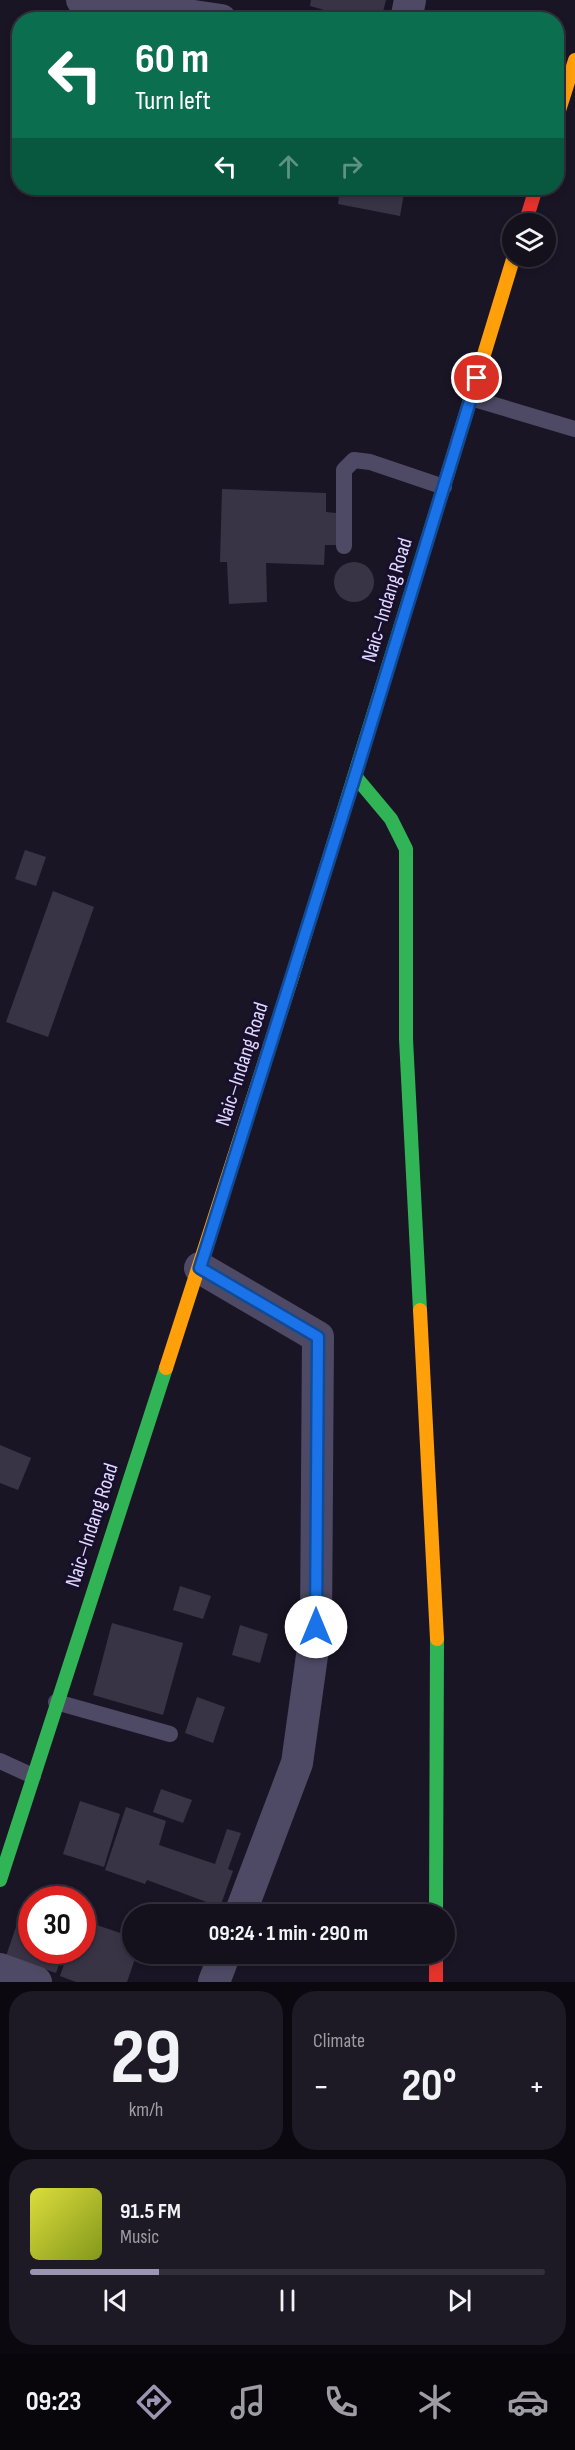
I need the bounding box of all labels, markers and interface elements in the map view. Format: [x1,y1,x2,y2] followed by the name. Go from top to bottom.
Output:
[135,34,209,85] text: 60 m
[36,36,114,114] icon: left
[135,85,211,117] text: Turn left
[209,150,242,183] icon: left
[272,150,305,183] icon: ahead
[335,150,368,183] icon: right
[502,213,556,267] map controls
[502,213,556,267] button: layers
[451,352,502,403] pin
[460,361,493,394] icon: arrive
[356,535,418,665] street label: Naic–Indang Road
[210,999,274,1129] street label: Naic–Indang Road
[60,1460,124,1590] street label: Naic–Indang Road
[284,1595,348,1659] position arrow
[18,1886,96,1964] speed limit sign: 30
[209,1920,368,1947] text: 09:24 · 1 min · 290 m
[110,2012,182,2105] text: 29
[313,2029,365,2053] text: Climate
[401,2059,457,2114] text: 20°
[313,2067,329,2107] text: −
[529,2067,545,2107] text: +
[129,2098,163,2122] text: km/h
[120,2198,181,2225] text: 91.5 FM
[120,2225,159,2249] text: Music
[99,2284,132,2317] icon: previous
[271,2284,304,2317] icon: pause
[443,2284,476,2317] icon: next
[133,2381,175,2423] icon: directions
[227,2381,269,2423] icon: music
[320,2381,362,2423] icon: phone
[414,2381,456,2423] icon: climate
[507,2381,549,2423] icon: car
[26,2386,81,2418] text: 09:23

